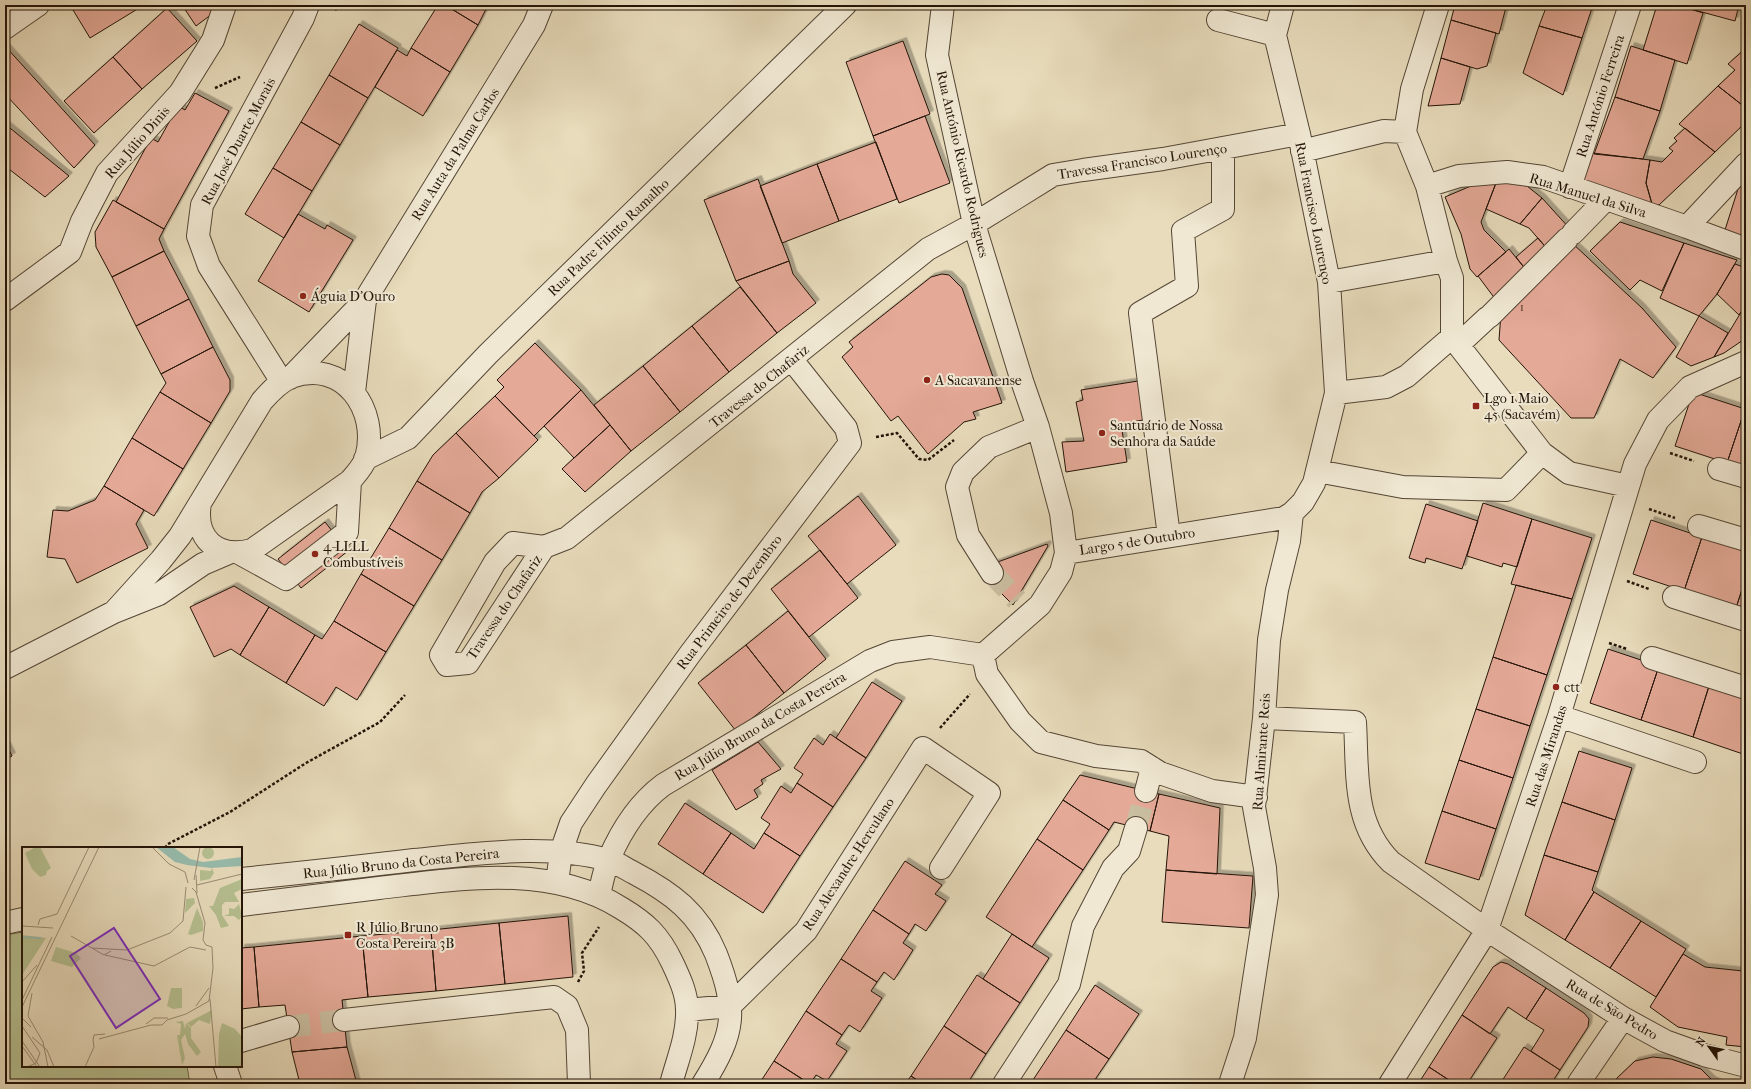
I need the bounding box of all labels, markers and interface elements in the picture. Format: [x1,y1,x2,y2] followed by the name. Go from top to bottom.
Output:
[1573,32,1629,160] street label: Rua António Ferreira
[933,69,992,259] street label: Rua António Ricardo Rodrigues
[198,75,279,208] street label: Rua José Duarte Morais
[408,85,503,224] street label: Rua Auta da Palma Carlos
[101,103,173,182] street label: Rua Júlio Dinis
[1056,140,1228,183] street label: Travessa Francisco Lourenço
[1291,140,1336,286] street label: Rua Francisco Lourenço
[1527,170,1649,222] street label: Rua Manuel da Silva
[544,175,673,300] street label: Rua Padre Filinto Ramalho
[310,287,395,305] place label: Águia D'Ouro
[298,291,308,301] marker: Águia D'Ouro
[1520,300,1524,314] house number: 1
[706,341,812,432] street label: Travessa do Chafariz
[934,372,1022,389] place label: A Sacavanense
[922,375,932,385] marker: A Sacavanense
[1484,390,1560,423] place label: Lgo 1 Maio 45 (Sacavém)
[1471,401,1481,411] marker: Lgo 1 Maio 45 (Sacavém)
[1110,417,1224,450] place label: Santuário de Nossa Senhora da Saúde
[1097,428,1107,438] marker: Santuário de Nossa Senhora da Saúde
[1078,524,1196,559] street label: Largo 5 de Outubro
[673,531,786,673] street label: Rua Primeiro de Dezembro
[323,538,403,571] place label: 4-LLLL Combustíveis
[310,549,320,559] marker: 4-LLLL Combustíveis
[463,552,546,663] street label: Travessa do Chafariz
[671,668,850,784] street label: Rua Júlio Bruno da Costa Pereira
[1564,679,1580,696] place label: ctt
[1551,682,1561,692] marker: ctt
[1249,693,1274,811] street label: Rua Almirante Reis
[1522,703,1571,809] street label: Rua das Mirandas
[799,794,898,934] street label: Rua Alexandre Herculano
[302,845,501,882] street label: Rua Júlio Bruno da Costa Pereira
[22,847,242,1067] inset map
[356,919,454,952] place label: R Júlio Bruno Costa Pereira 3B
[343,930,353,940] marker: R Júlio Bruno Costa Pereira 3B
[1563,975,1661,1044] street label: Rua de São Pedro
[1689,1027,1729,1067] north arrow
[1693,1034,1709,1049] text: N

